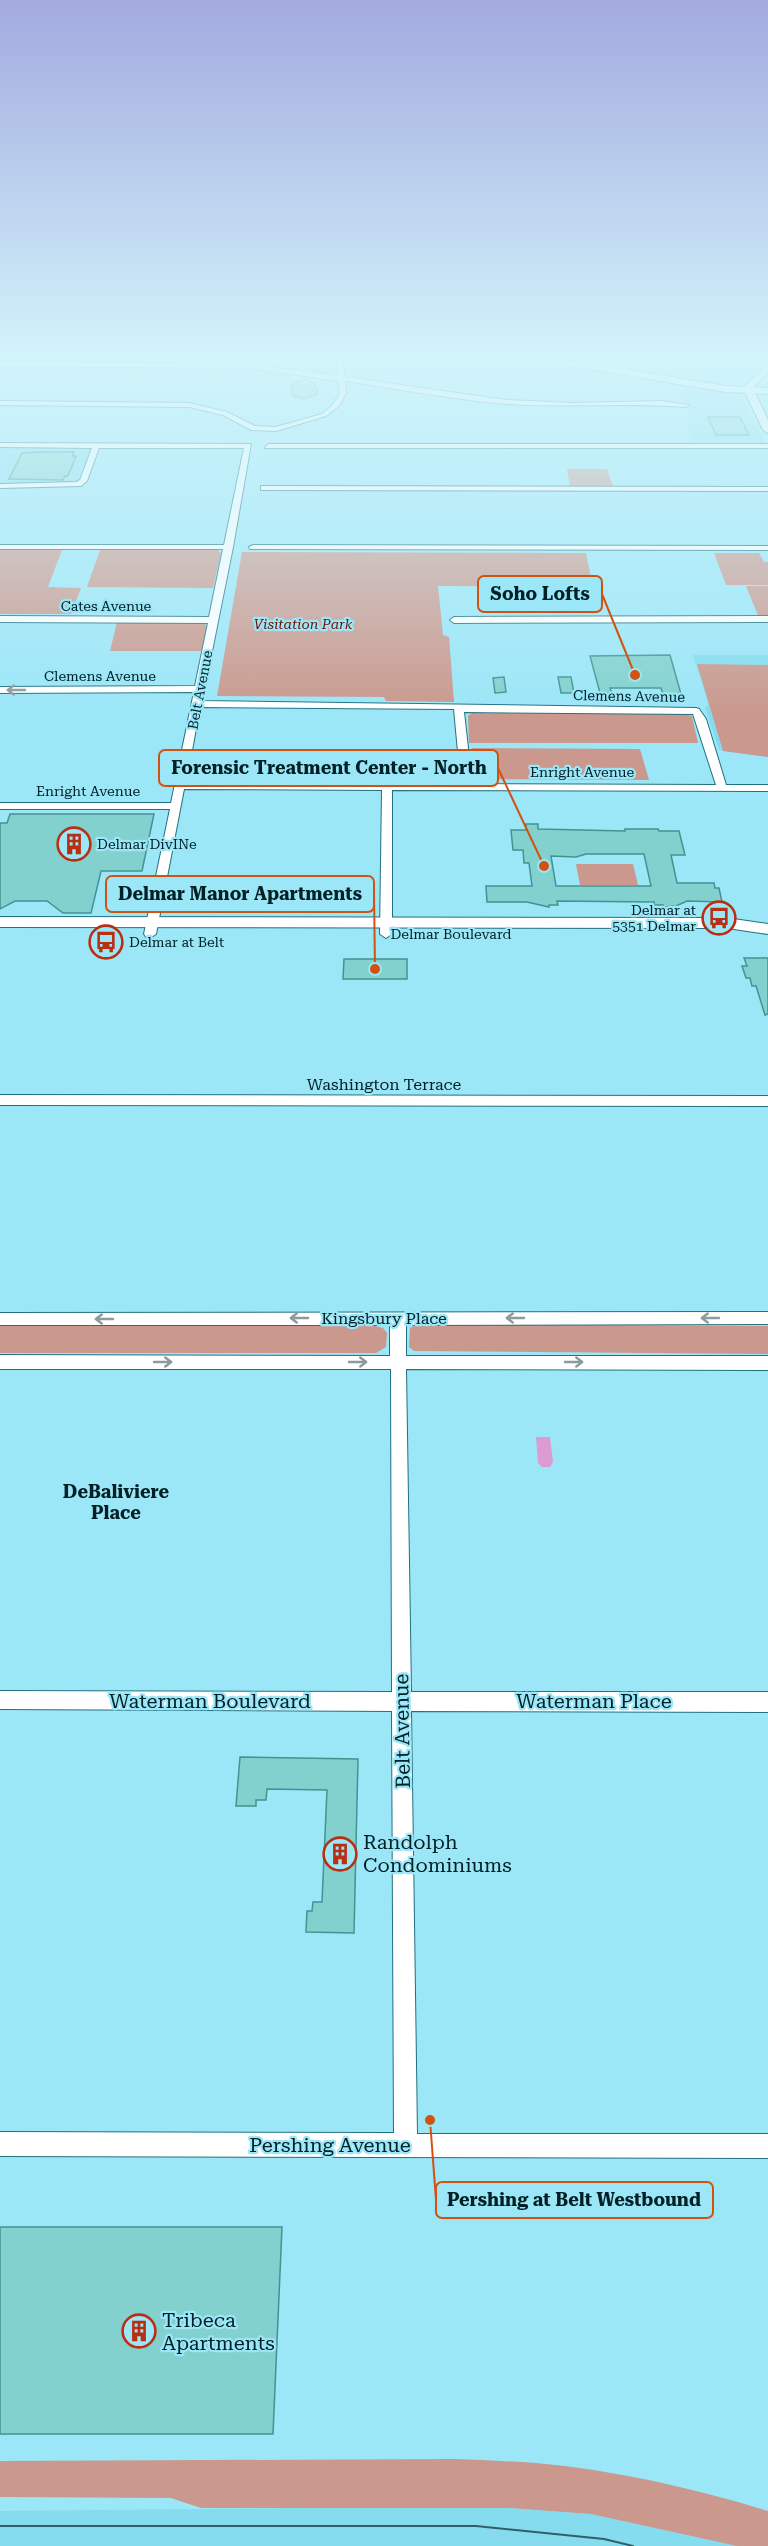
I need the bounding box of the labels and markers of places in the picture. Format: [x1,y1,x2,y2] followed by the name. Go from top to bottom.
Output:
[478,576,602,612] callout: Soho Lofts
[159,750,498,786] callout: Forensic Treatment Center - North
[56,826,92,862] building icon: Delmar DivINe
[97,836,197,852] place label: Delmar DivINe
[106,876,374,912] callout: Delmar Manor Apartments
[701,900,737,936] bus stop icon: Delmar at 5351 Delmar
[612,902,696,934] place label: Delmar at 5351 Delmar
[88,924,124,960] bus stop icon: Delmar at Belt
[129,934,224,950] place label: Delmar at Belt
[363,1830,512,1877] place label: Randolph Condominiums
[322,1836,358,1872] building icon: Randolph Condominiums
[436,2182,713,2218] callout: Pershing at Belt Westbound
[162,2308,275,2355] place label: Tribeca Apartments
[121,2313,157,2349] building icon: Tribeca Apartments

